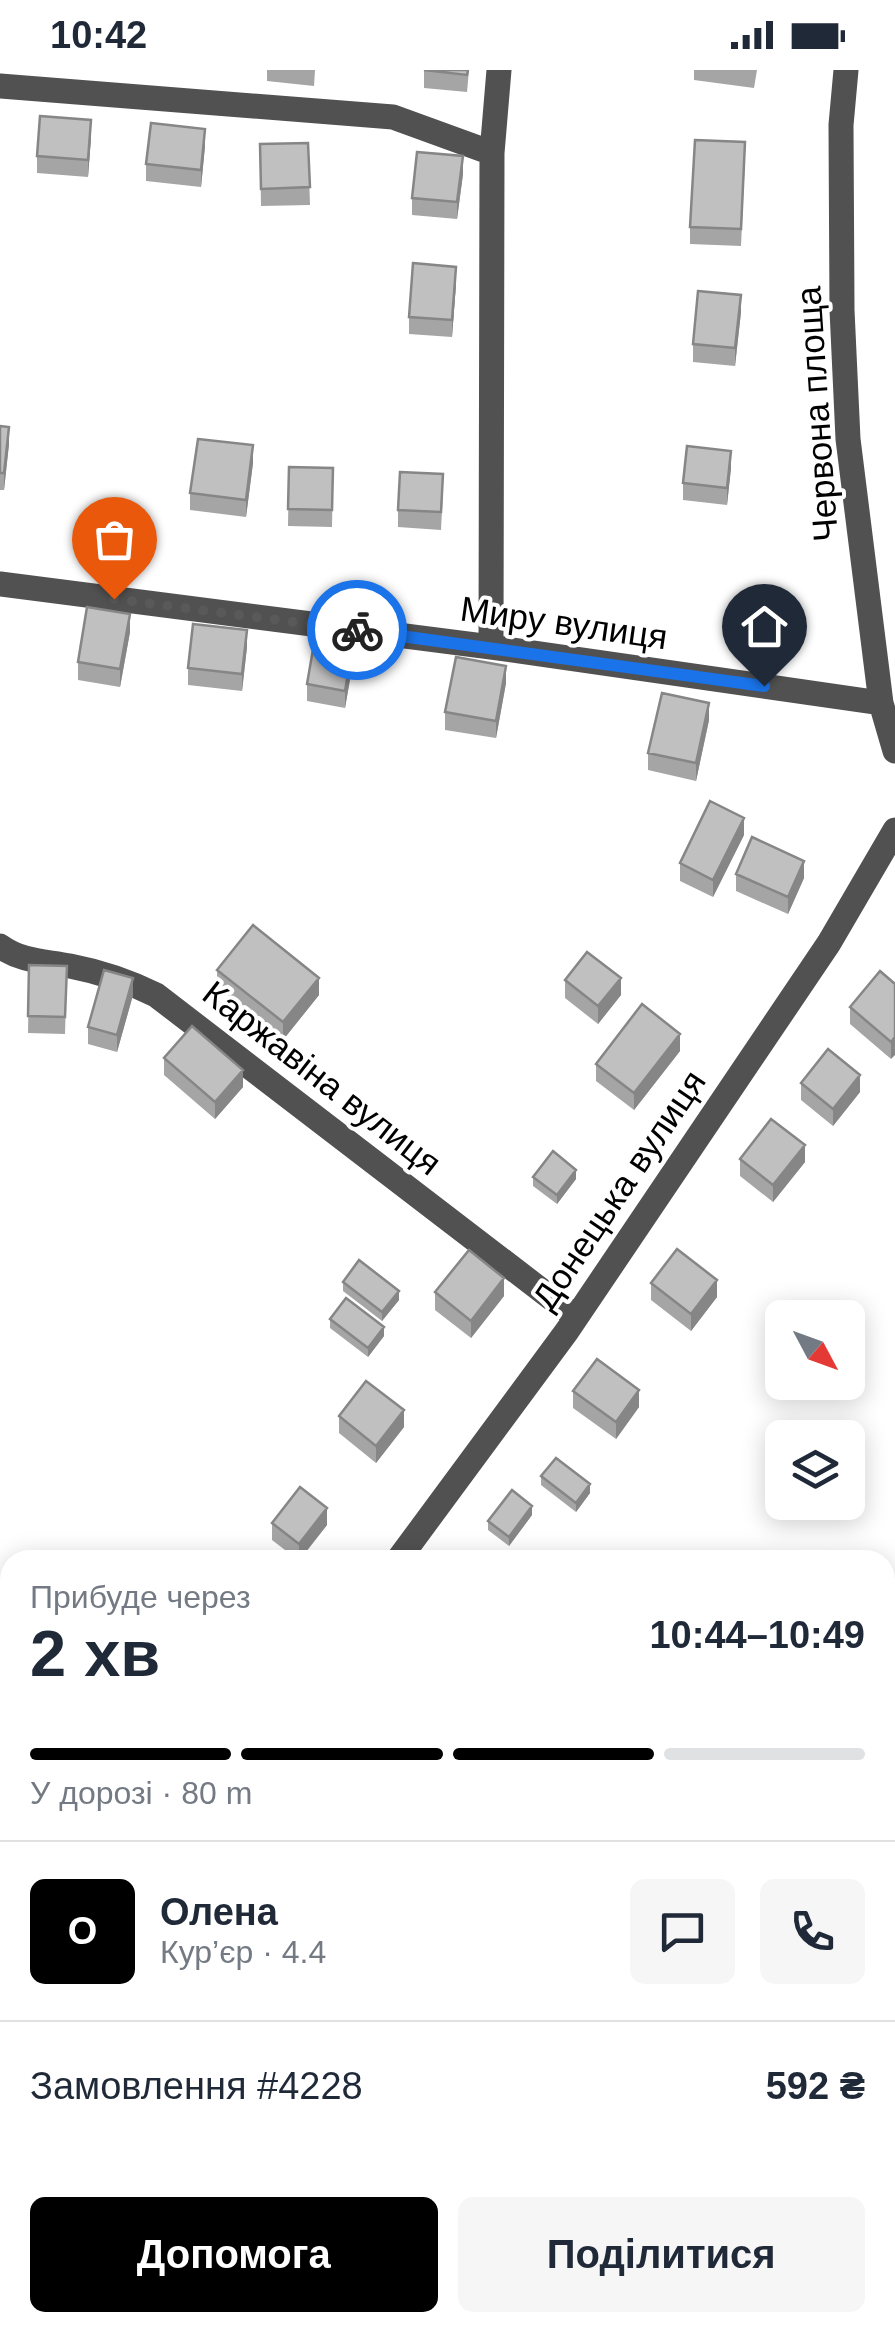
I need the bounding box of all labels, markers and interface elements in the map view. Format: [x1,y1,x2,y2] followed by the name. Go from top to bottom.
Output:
[50,14,147,56] text: 10:42
[788,284,845,543] street label: Червона площа
[72,497,157,600] pin
[87,512,142,567] icon: bag
[307,580,407,680] courier
[722,584,807,687] pin
[458,589,670,656] street label: Миру вулиця
[737,599,792,654] icon: home
[330,603,385,658] icon: bike
[196,973,449,1182] street label: Каржавіна вулиця
[524,1063,713,1316] street label: Донецька вулиця
[765,1300,865,1400] north arrow
[765,1300,865,1520] map controls
[765,1420,865,1520] button: layers
[30,1579,251,1615] text: Прибуде через
[649,1614,865,1656] text: 10:44–10:49
[30,1617,160,1690] text: 2 хв
[30,1775,252,1811] text: У дорозі · 80 m
[630,1879,735,1984] button: chat
[760,1879,865,1984] button: phone
[160,1891,278,1933] text: Олена
[68,1910,97,1952] text: О
[160,1934,326,1970] text: Кур’єр · 4.4
[30,2065,363,2107] text: Замовлення #4228
[766,2065,865,2107] text: 592 ₴
[30,2197,438,2312] button: Допомога
[458,2197,865,2312] button: Поділитися

